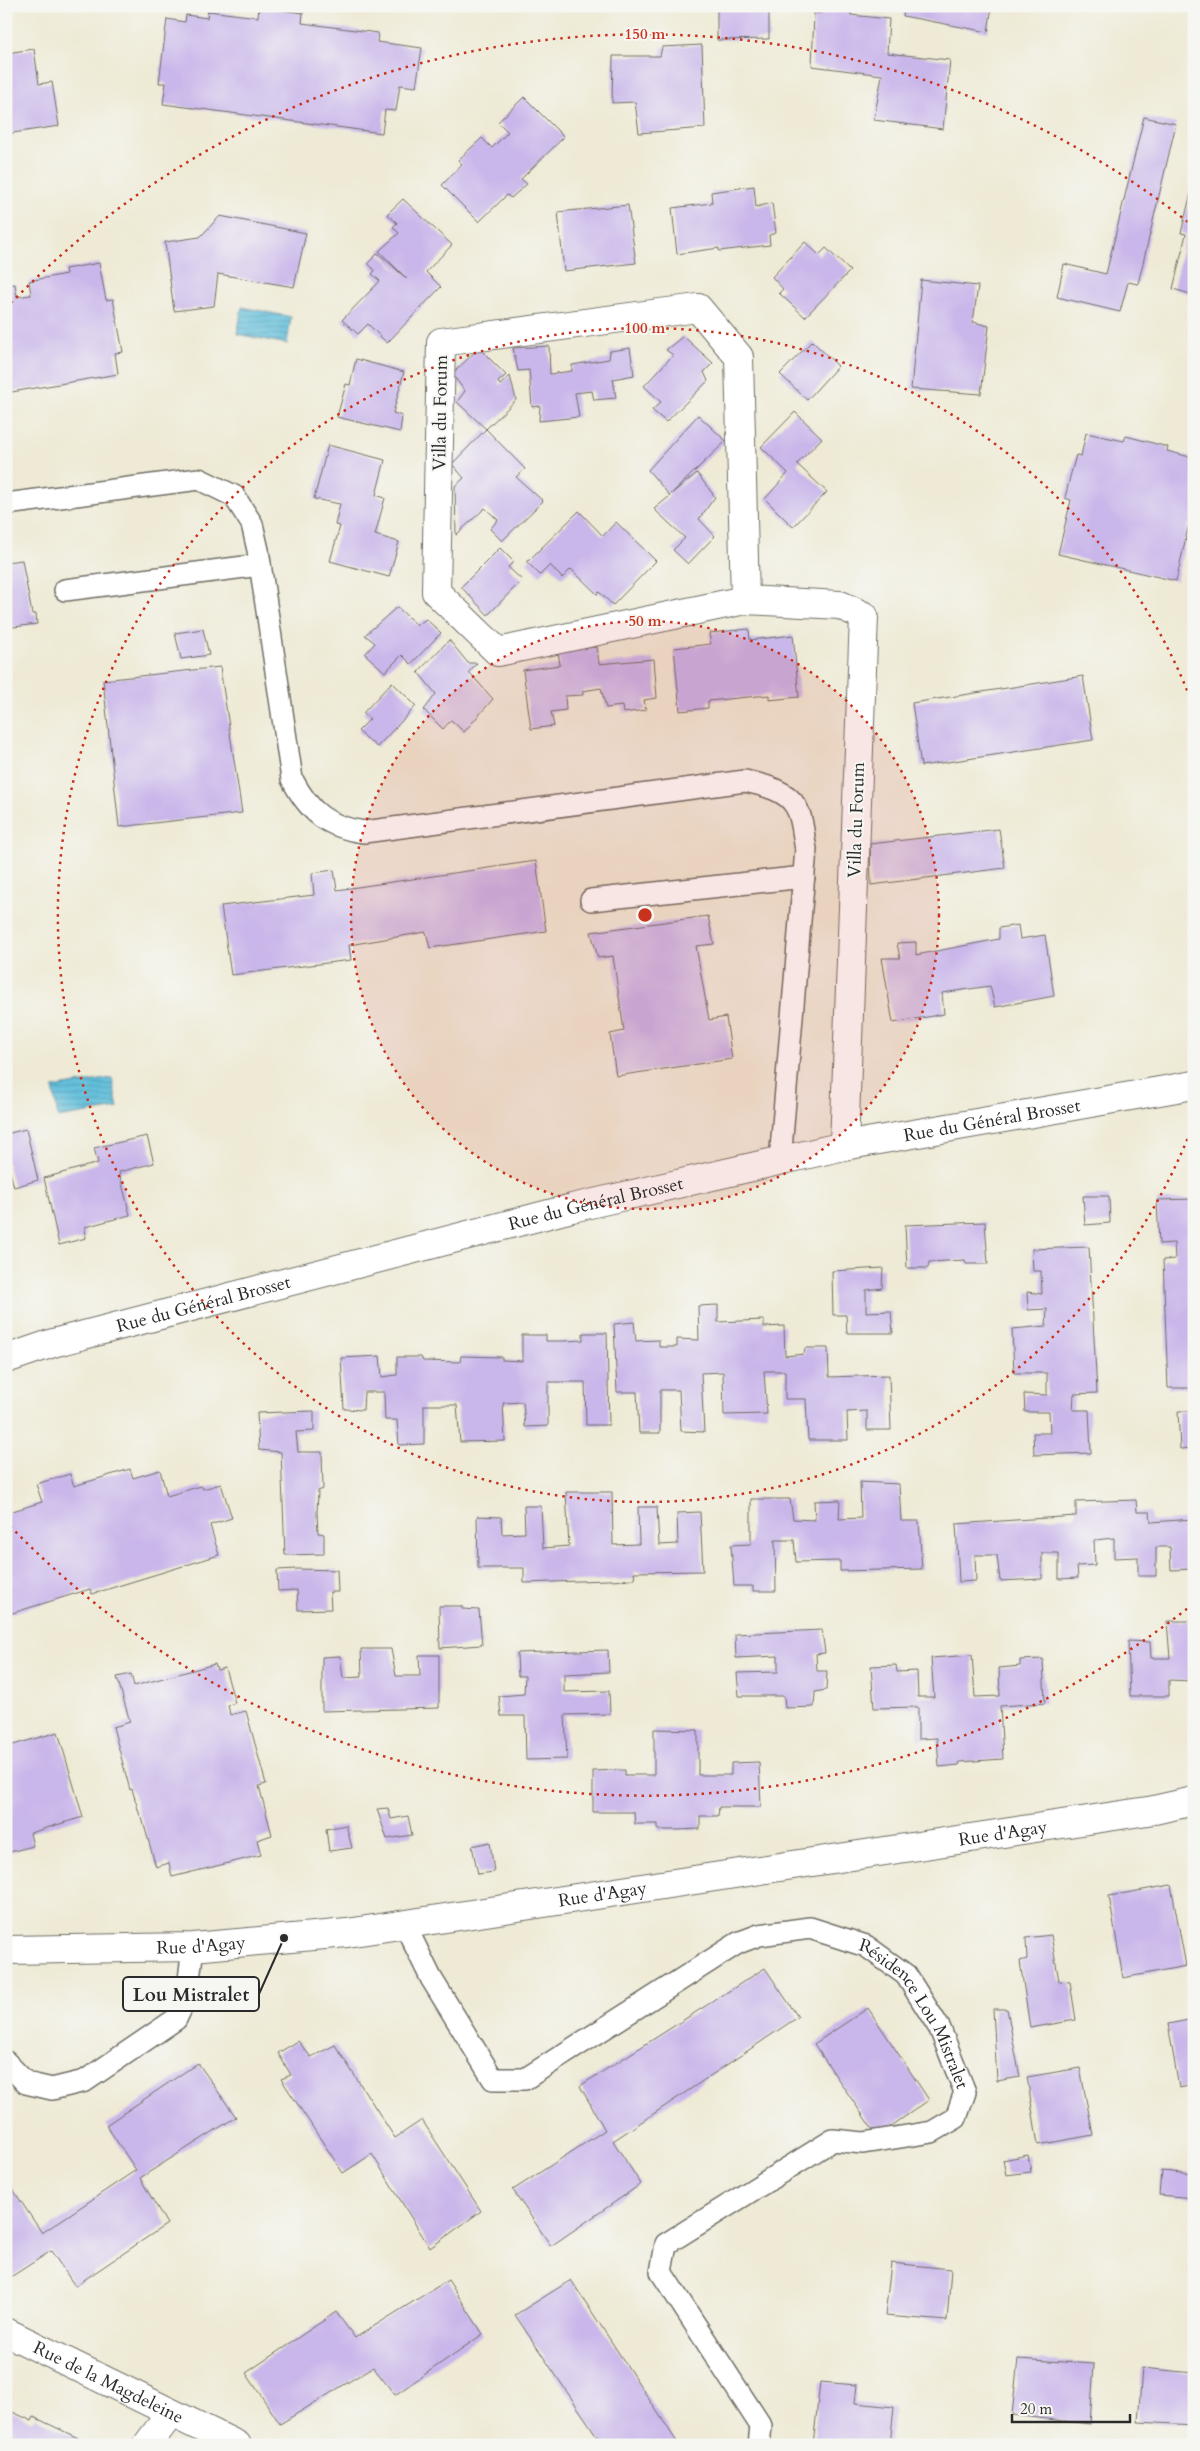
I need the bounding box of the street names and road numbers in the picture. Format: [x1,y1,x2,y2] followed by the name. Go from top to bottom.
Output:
[427,354,454,471] street label: Villa du Forum
[842,761,871,878] street label: Villa du Forum
[902,1093,1083,1148] street label: Rue du Général Brosset
[506,1171,686,1237] street label: Rue du Général Brosset
[114,1270,293,1339] street label: Rue du Général Brosset
[957,1814,1049,1853] street label: Rue d'Agay
[556,1875,649,1914] street label: Rue d'Agay
[156,1930,247,1961] street label: Rue d'Agay
[856,1933,975,2093] street label: Résidence Lou Mistralet
[29,2335,187,2430] street label: Rue de la Magdeleine

